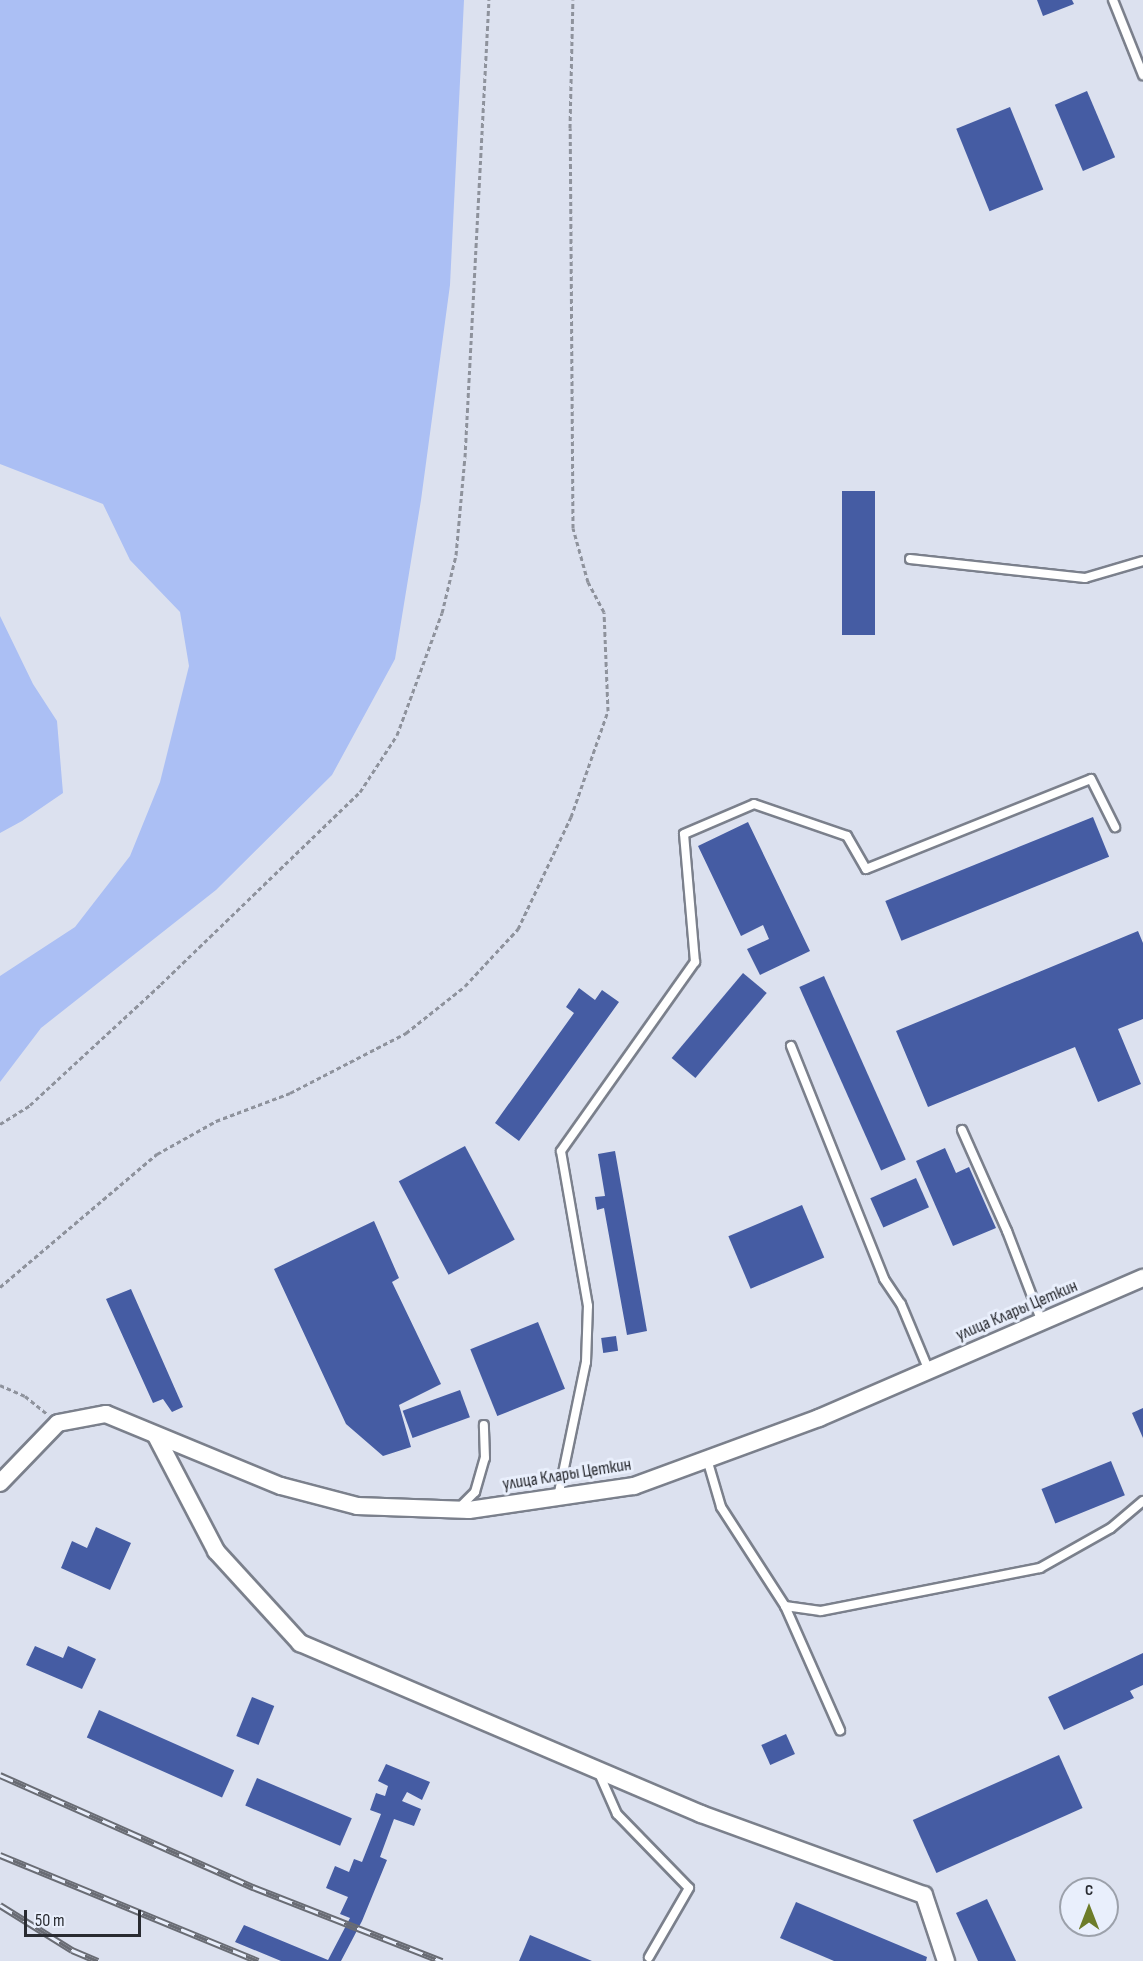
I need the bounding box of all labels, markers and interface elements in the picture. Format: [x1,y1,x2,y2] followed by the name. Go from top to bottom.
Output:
[953,1276,1081,1346] street label: улица Клары Цеткин
[501,1454,633,1496] street label: улица Клары Цеткин
[1059,1877,1119,1937] north arrow
[1085,1881,1093,1900] text: С
[27,1898,144,1936] scale bar
[35,1910,65,1931] text: 50 m

